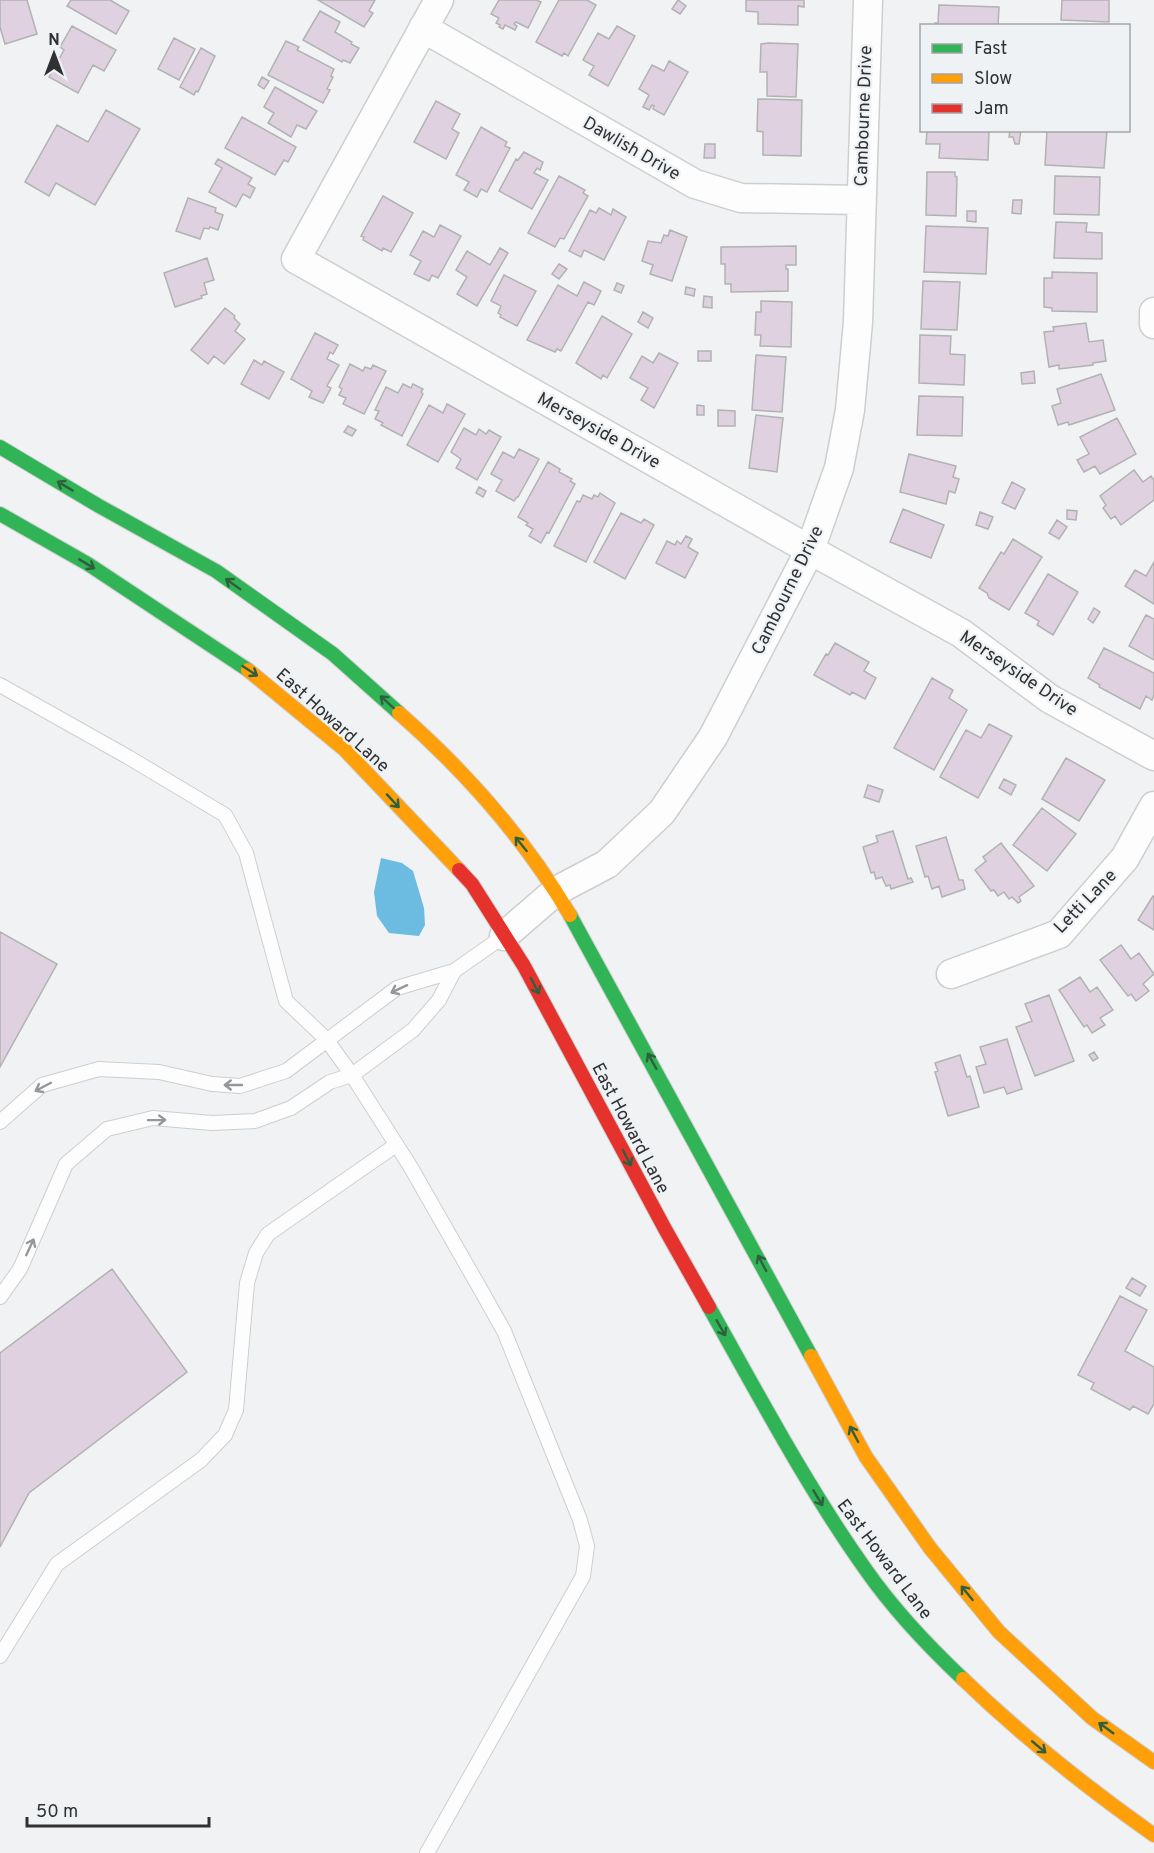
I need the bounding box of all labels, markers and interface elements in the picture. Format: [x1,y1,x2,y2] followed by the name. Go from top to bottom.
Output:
[24,24,84,84] north arrow
[920,24,1130,132] legend
[48,31,60,51] text: N
[974,38,1007,61] text: Fast
[851,45,878,187] street label: Cambourne Drive
[974,68,1012,91] text: Slow
[974,98,1009,121] text: Jam
[578,112,684,186] street label: Dawlish Drive
[533,388,664,475] street label: Merseyside Drive
[57,479,74,491] one-way arrow
[747,522,830,659] street label: Cambourne Drive
[78,558,95,570] one-way arrow
[225,578,242,590] one-way arrow
[955,626,1082,722] street label: Merseyside Drive
[270,664,394,778] street label: East Howard Lane
[241,665,258,677] one-way arrow
[380,695,395,709] one-way arrow
[386,793,400,808] one-way arrow
[515,836,528,852] one-way arrow
[1050,865,1123,939] street label: Letti Lane
[529,977,541,994] one-way arrow
[390,983,408,995] one-way arrow
[646,1053,658,1070] one-way arrow
[585,1059,674,1198] street label: East Howard Lane
[224,1079,244,1091] one-way arrow
[34,1081,52,1093] one-way arrow
[146,1114,166,1125] one-way arrow
[621,1149,633,1166] one-way arrow
[25,1239,37,1257] one-way arrow
[756,1254,767,1272] one-way arrow
[716,1320,728,1337] one-way arrow
[848,1426,860,1443] one-way arrow
[812,1489,824,1506] one-way arrow
[831,1495,937,1625] street label: East Howard Lane
[960,1586,974,1601] one-way arrow
[1099,1722,1115,1735] one-way arrow
[1031,1740,1047,1753] one-way arrow
[27,1790,208,1828] scale bar
[36,1801,78,1824] text: 50 m

